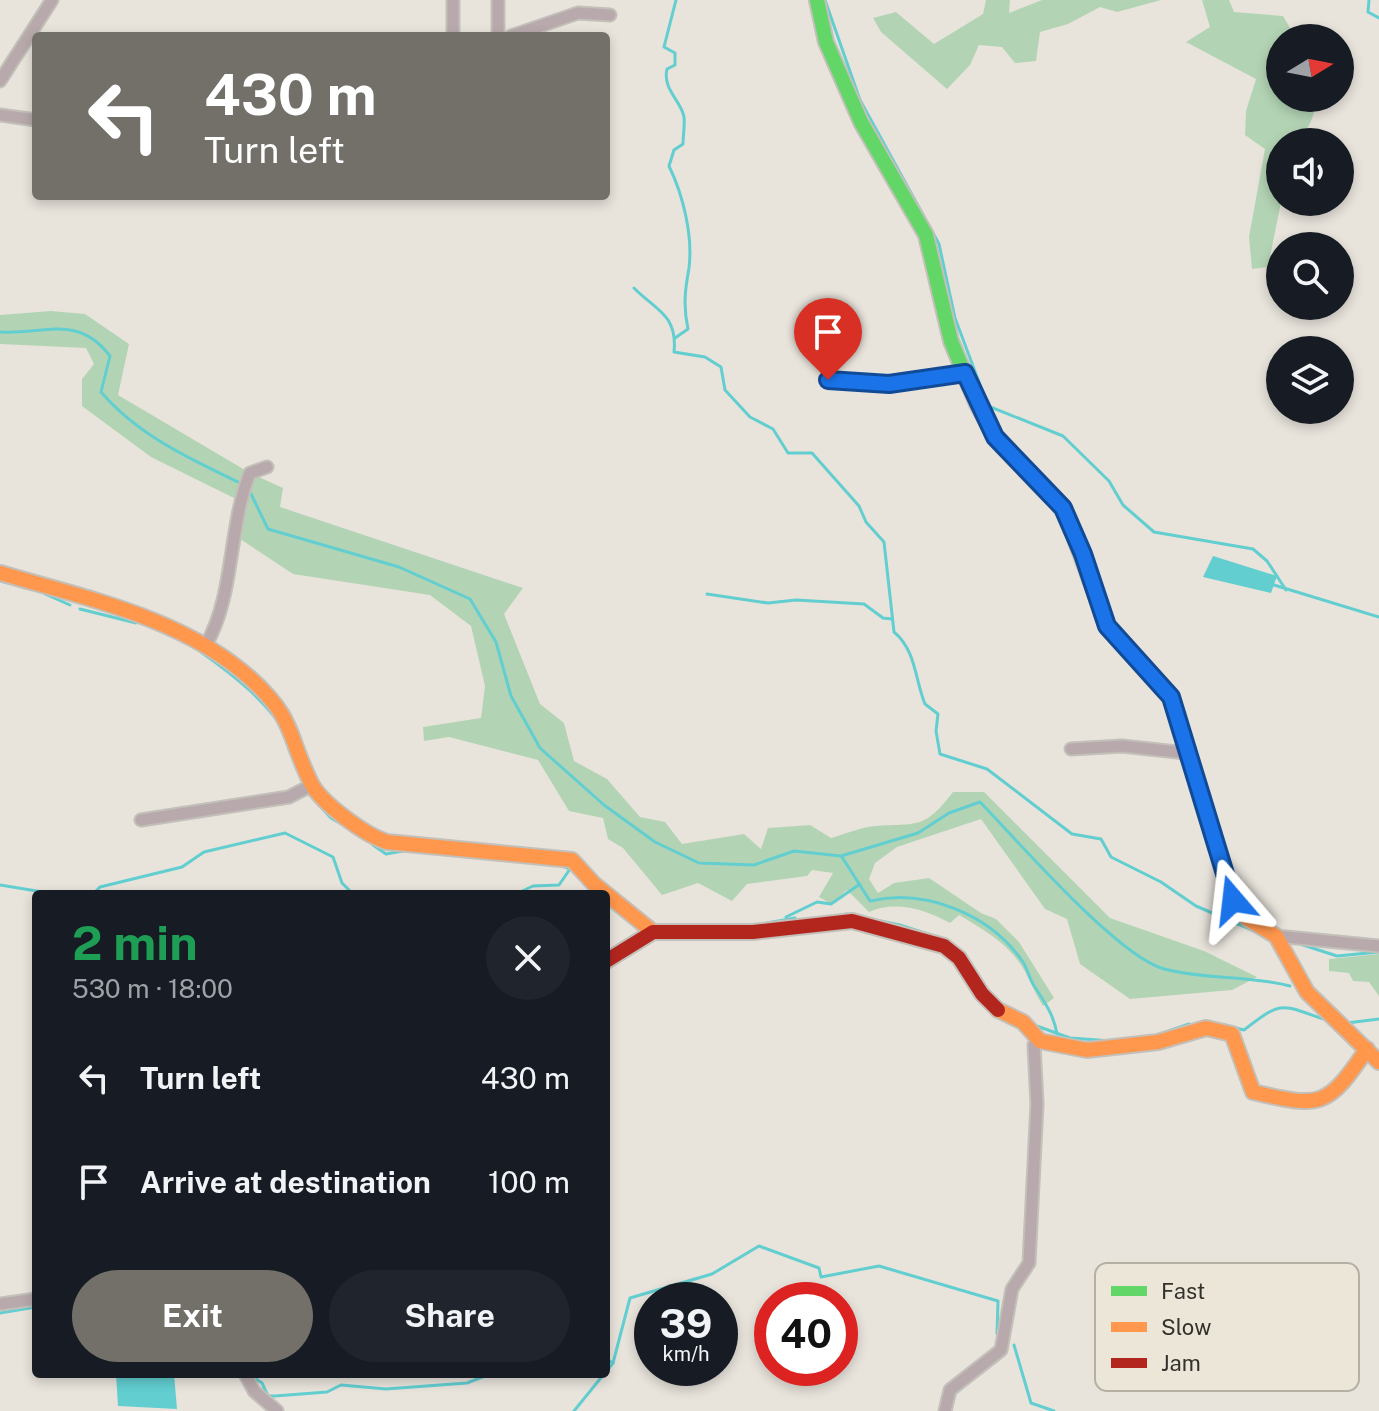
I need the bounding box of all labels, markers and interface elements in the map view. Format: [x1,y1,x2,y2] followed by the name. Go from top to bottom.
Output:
[1266,24,1354,112] north arrow
[1266,24,1354,424] map controls
[204,62,377,128] text: 430 m
[72,64,176,168] icon: left
[1266,128,1354,216] button: sound
[204,129,345,171] text: Turn left
[1266,232,1354,320] button: search
[794,298,862,380] pin
[806,310,850,354] icon: arrive
[1266,336,1354,424] button: layers
[1191,858,1275,942] position arrow
[72,914,198,971] text: 2 min
[486,916,570,1000] button: close
[72,973,233,1004] text: 530 m · 18:00
[72,1056,116,1100] icon: left
[140,1060,261,1096] text: Turn left
[481,1060,570,1096] text: 430 m
[72,1160,116,1204] icon: arrive
[140,1164,431,1200] text: Arrive at destination
[488,1164,570,1200] text: 100 m
[1095,1263,1359,1391] legend
[72,1270,313,1362] button: Exit
[329,1270,570,1362] button: Share
[1161,1278,1205,1304] text: Fast
[754,1282,858,1386] speed limit sign: 40
[660,1300,712,1347] text: 39
[1161,1314,1211,1340] text: Slow
[662,1342,710,1366] text: km/h
[1161,1350,1201,1376] text: Jam

